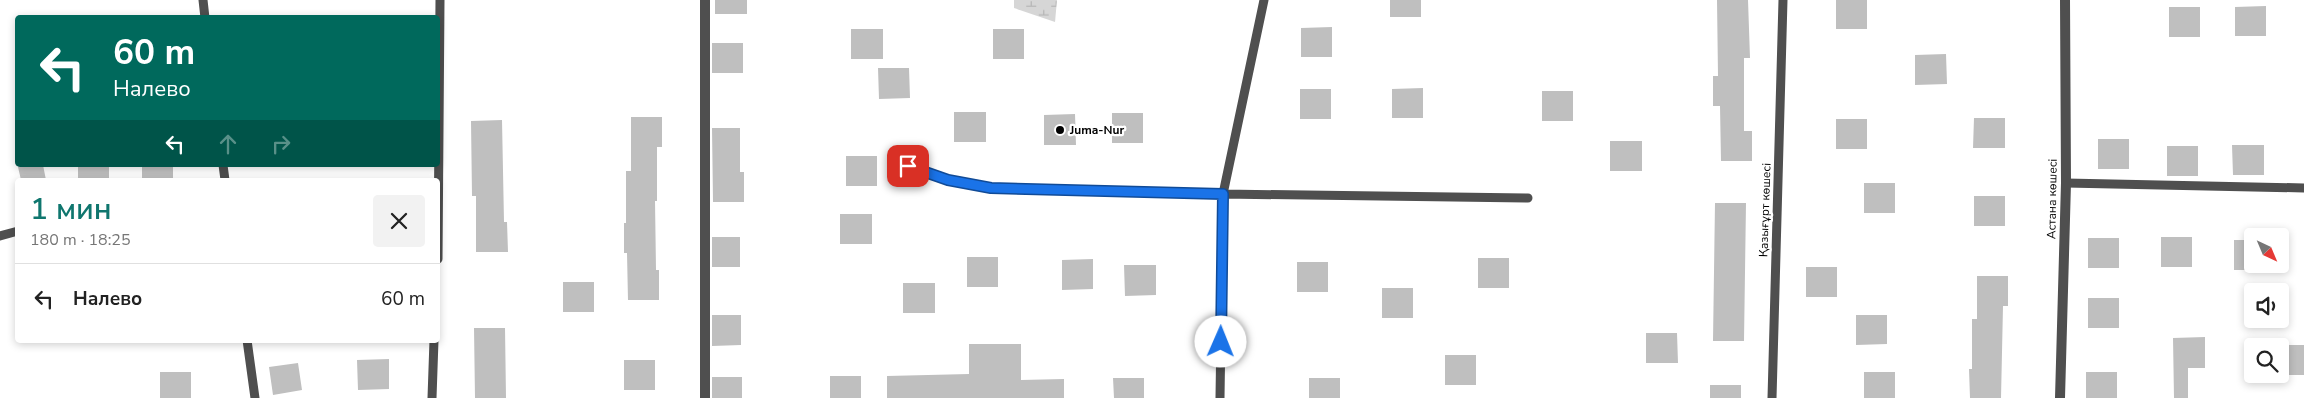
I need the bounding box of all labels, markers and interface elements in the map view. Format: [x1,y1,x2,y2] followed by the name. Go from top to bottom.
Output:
[113,29,195,76] text: 60 m
[30,35,95,100] icon: left
[113,74,191,104] text: Налево
[1069,122,1124,138] place label: Juma-Nur
[1054,124,1066,136] marker: Juma-Nur
[161,130,189,158] icon: left
[214,130,242,158] icon: ahead
[267,130,295,158] icon: right
[887,145,929,187] pin
[894,152,922,180] icon: arrive
[2043,158,2061,239] street label: Астана көшесі
[1755,163,1775,257] street label: Қазығұрт көшесі
[30,189,112,230] text: 1 мин
[373,195,425,247] button: close
[2244,228,2289,272] north arrow
[2244,228,2289,383] map controls
[30,229,131,251] text: 180 m · 18:25
[2244,283,2289,328] button: sound
[30,285,58,313] icon: left
[73,286,142,312] text: Налево
[381,286,425,312] text: 60 m
[1194,315,1246,367] position arrow
[2244,338,2289,383] button: search

